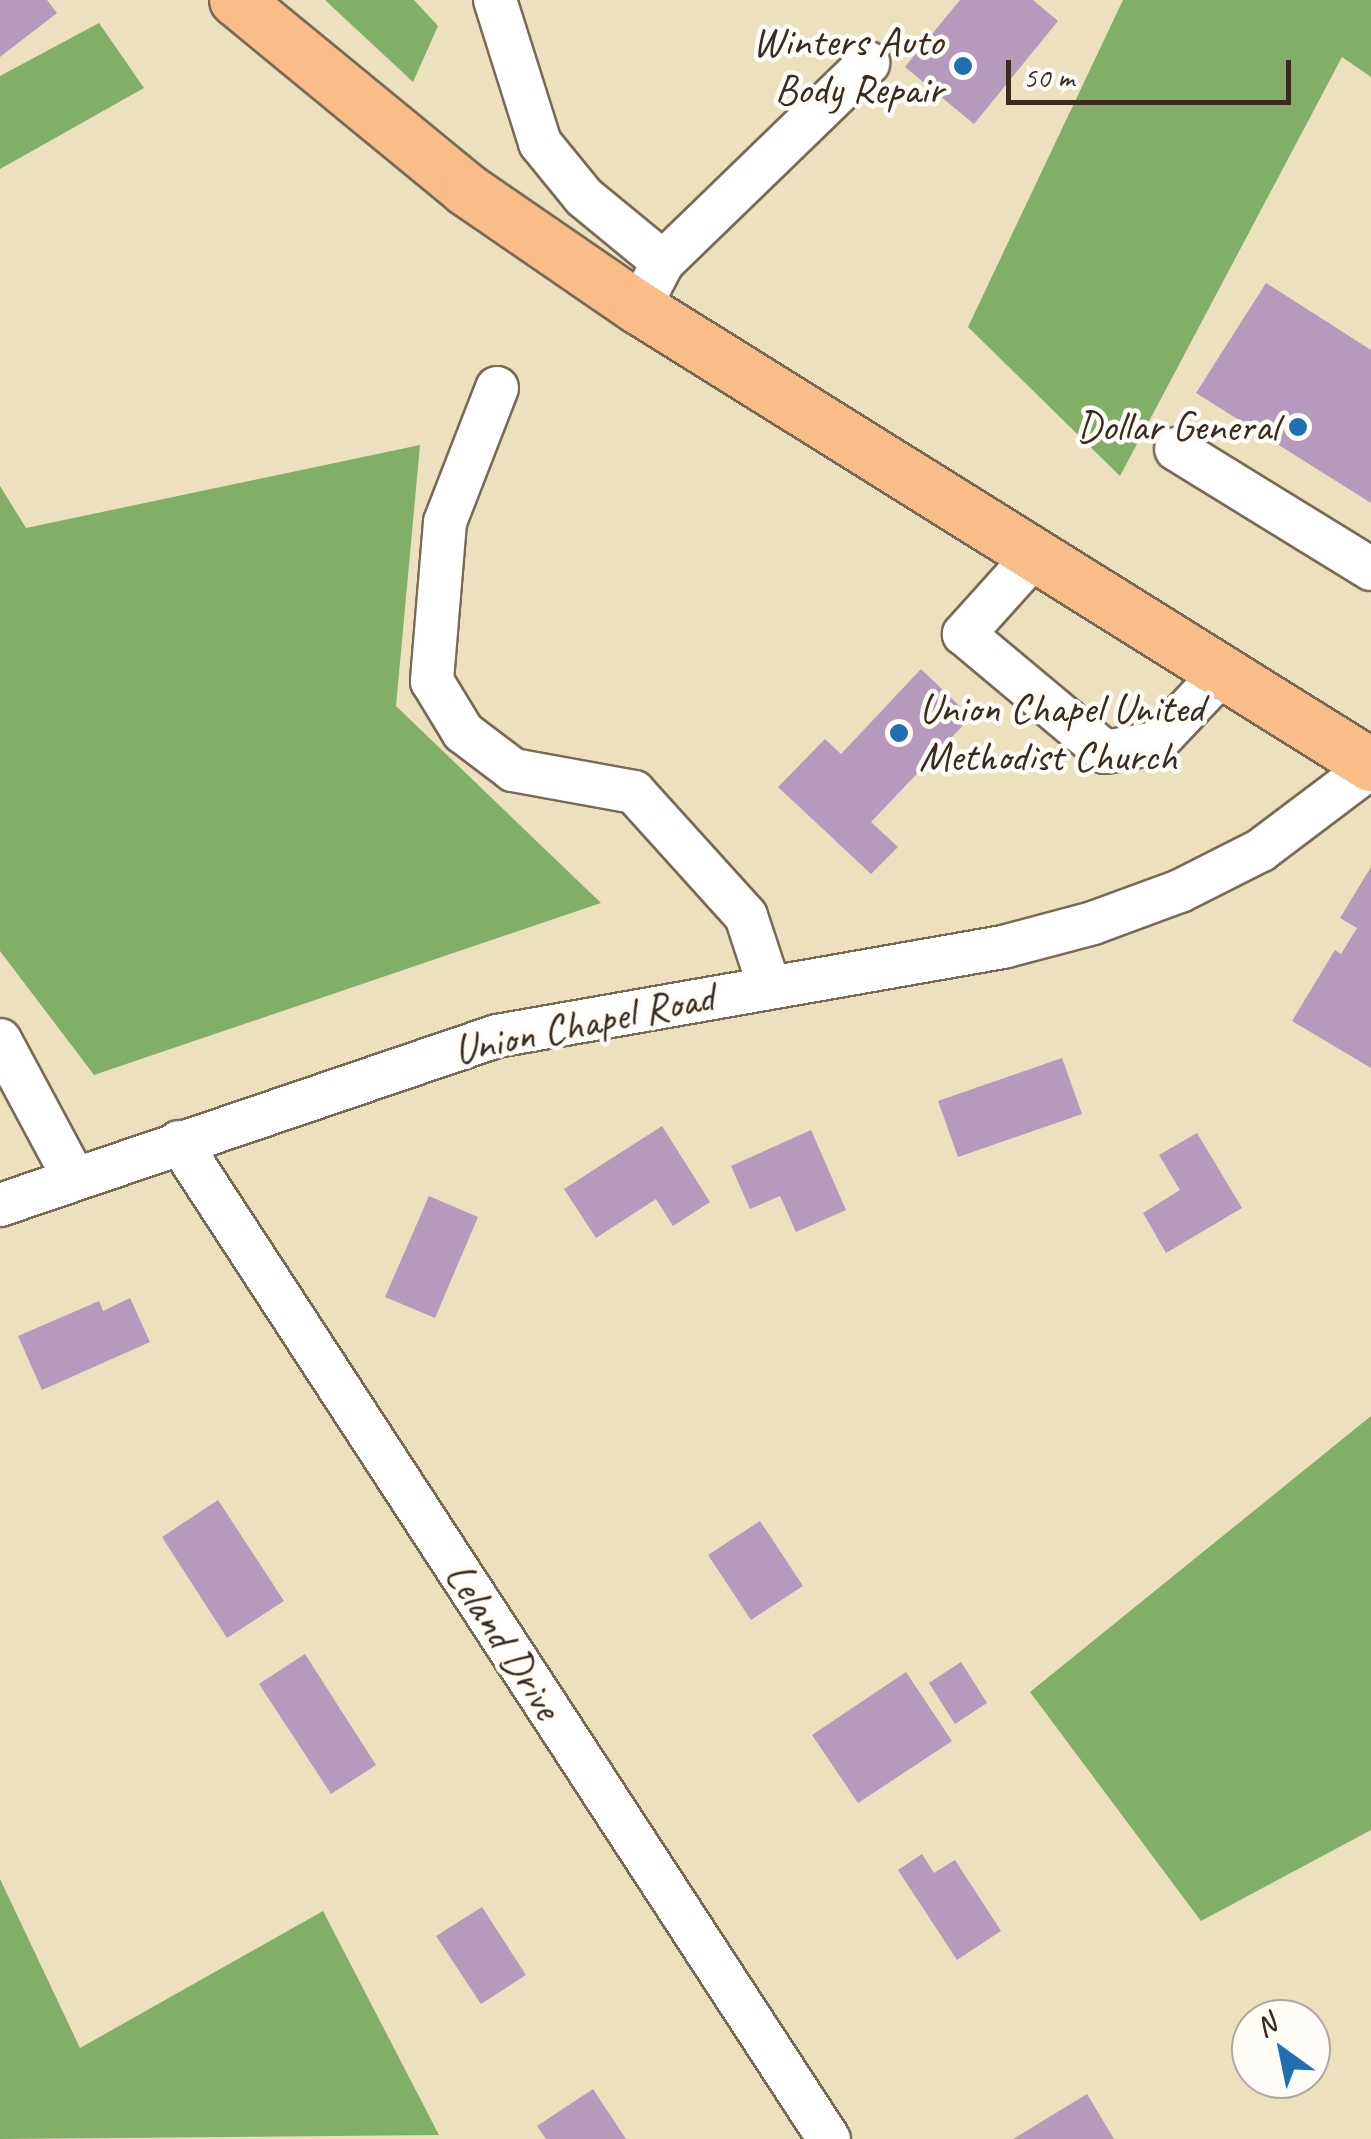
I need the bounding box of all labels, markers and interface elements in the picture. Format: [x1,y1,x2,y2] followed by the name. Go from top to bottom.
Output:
[753,17,943,116] place label: Winters Auto Body Repair
[1011,40,1296,102] scale bar
[952,55,974,77] marker: Winters Auto Body Repair
[1023,58,1074,96] text: 50 m
[1076,402,1278,452] place label: Dollar General
[1287,416,1309,438] marker: Dollar General
[919,684,1205,782] place label: Union Chapel United Methodist Church
[888,722,910,744] marker: Union Chapel United Methodist Church
[449,972,719,1076] street label: Union Chapel Road
[434,1553,572,1729] street label: Leland Drive
[1231,1999,1331,2099] north arrow
[1249,2006,1282,2044] text: N

